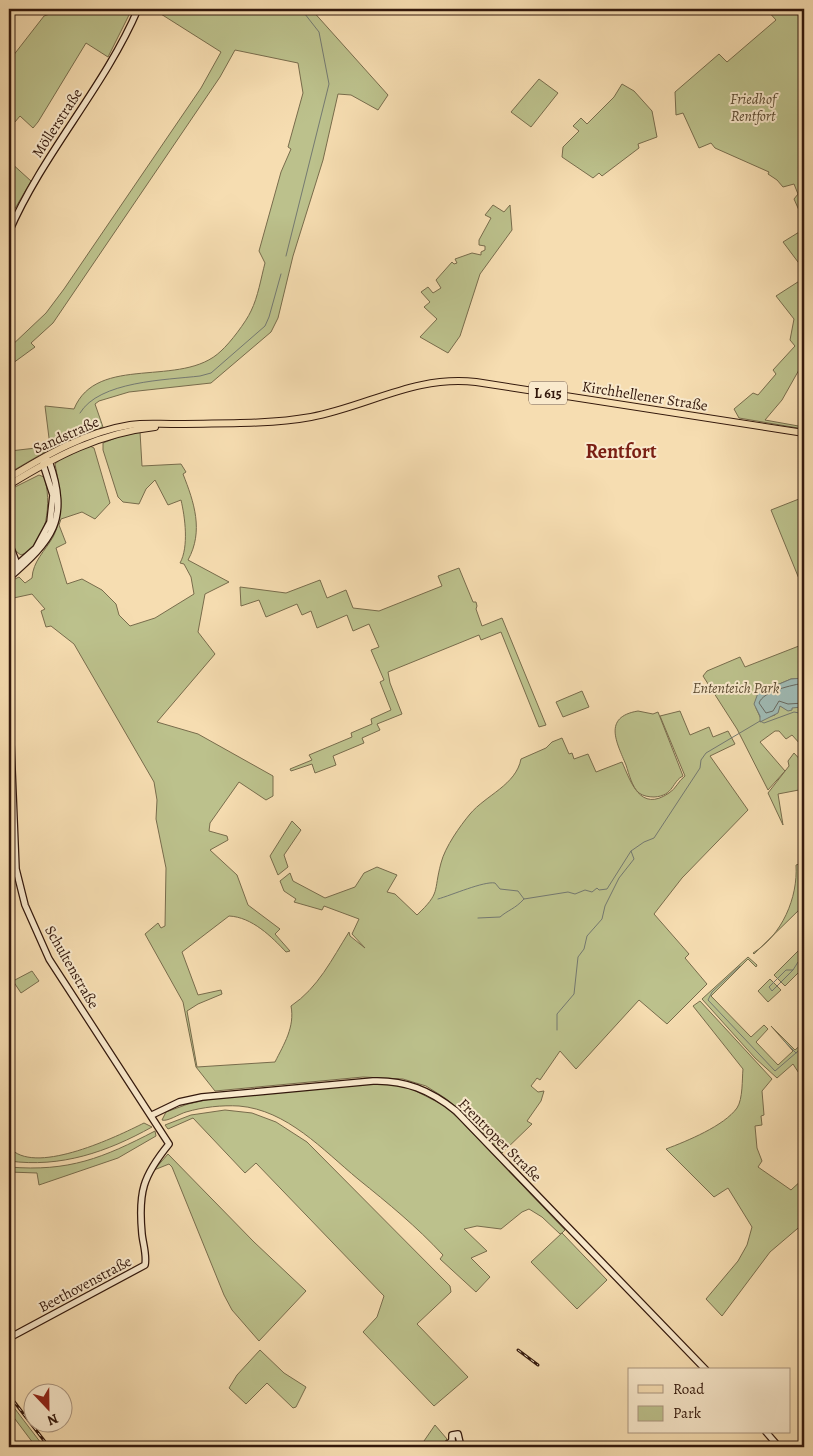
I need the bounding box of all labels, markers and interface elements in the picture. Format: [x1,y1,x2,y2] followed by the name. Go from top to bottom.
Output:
[27,84,87,161] street label: Möllerstraße
[730,89,779,126] park label: Friedhof Rentfort
[581,376,710,416] street label: Kirchhellener Straße
[529,382,567,404] road number: L 615
[30,412,102,458] street label: Sandstraße
[585,438,657,465] district label: Rentfort
[693,678,780,698] park label: Ententeich Park
[40,922,104,1012] street label: Schultenstraße
[454,1094,546,1186] street label: Frentroper Straße
[35,1251,135,1317] street label: Beethovenstraße
[628,1368,790,1434] legend
[673,1379,705,1399] text: Road
[22,1384,72,1434] north arrow
[673,1403,702,1423] text: Park
[44,1409,61,1430] text: N

